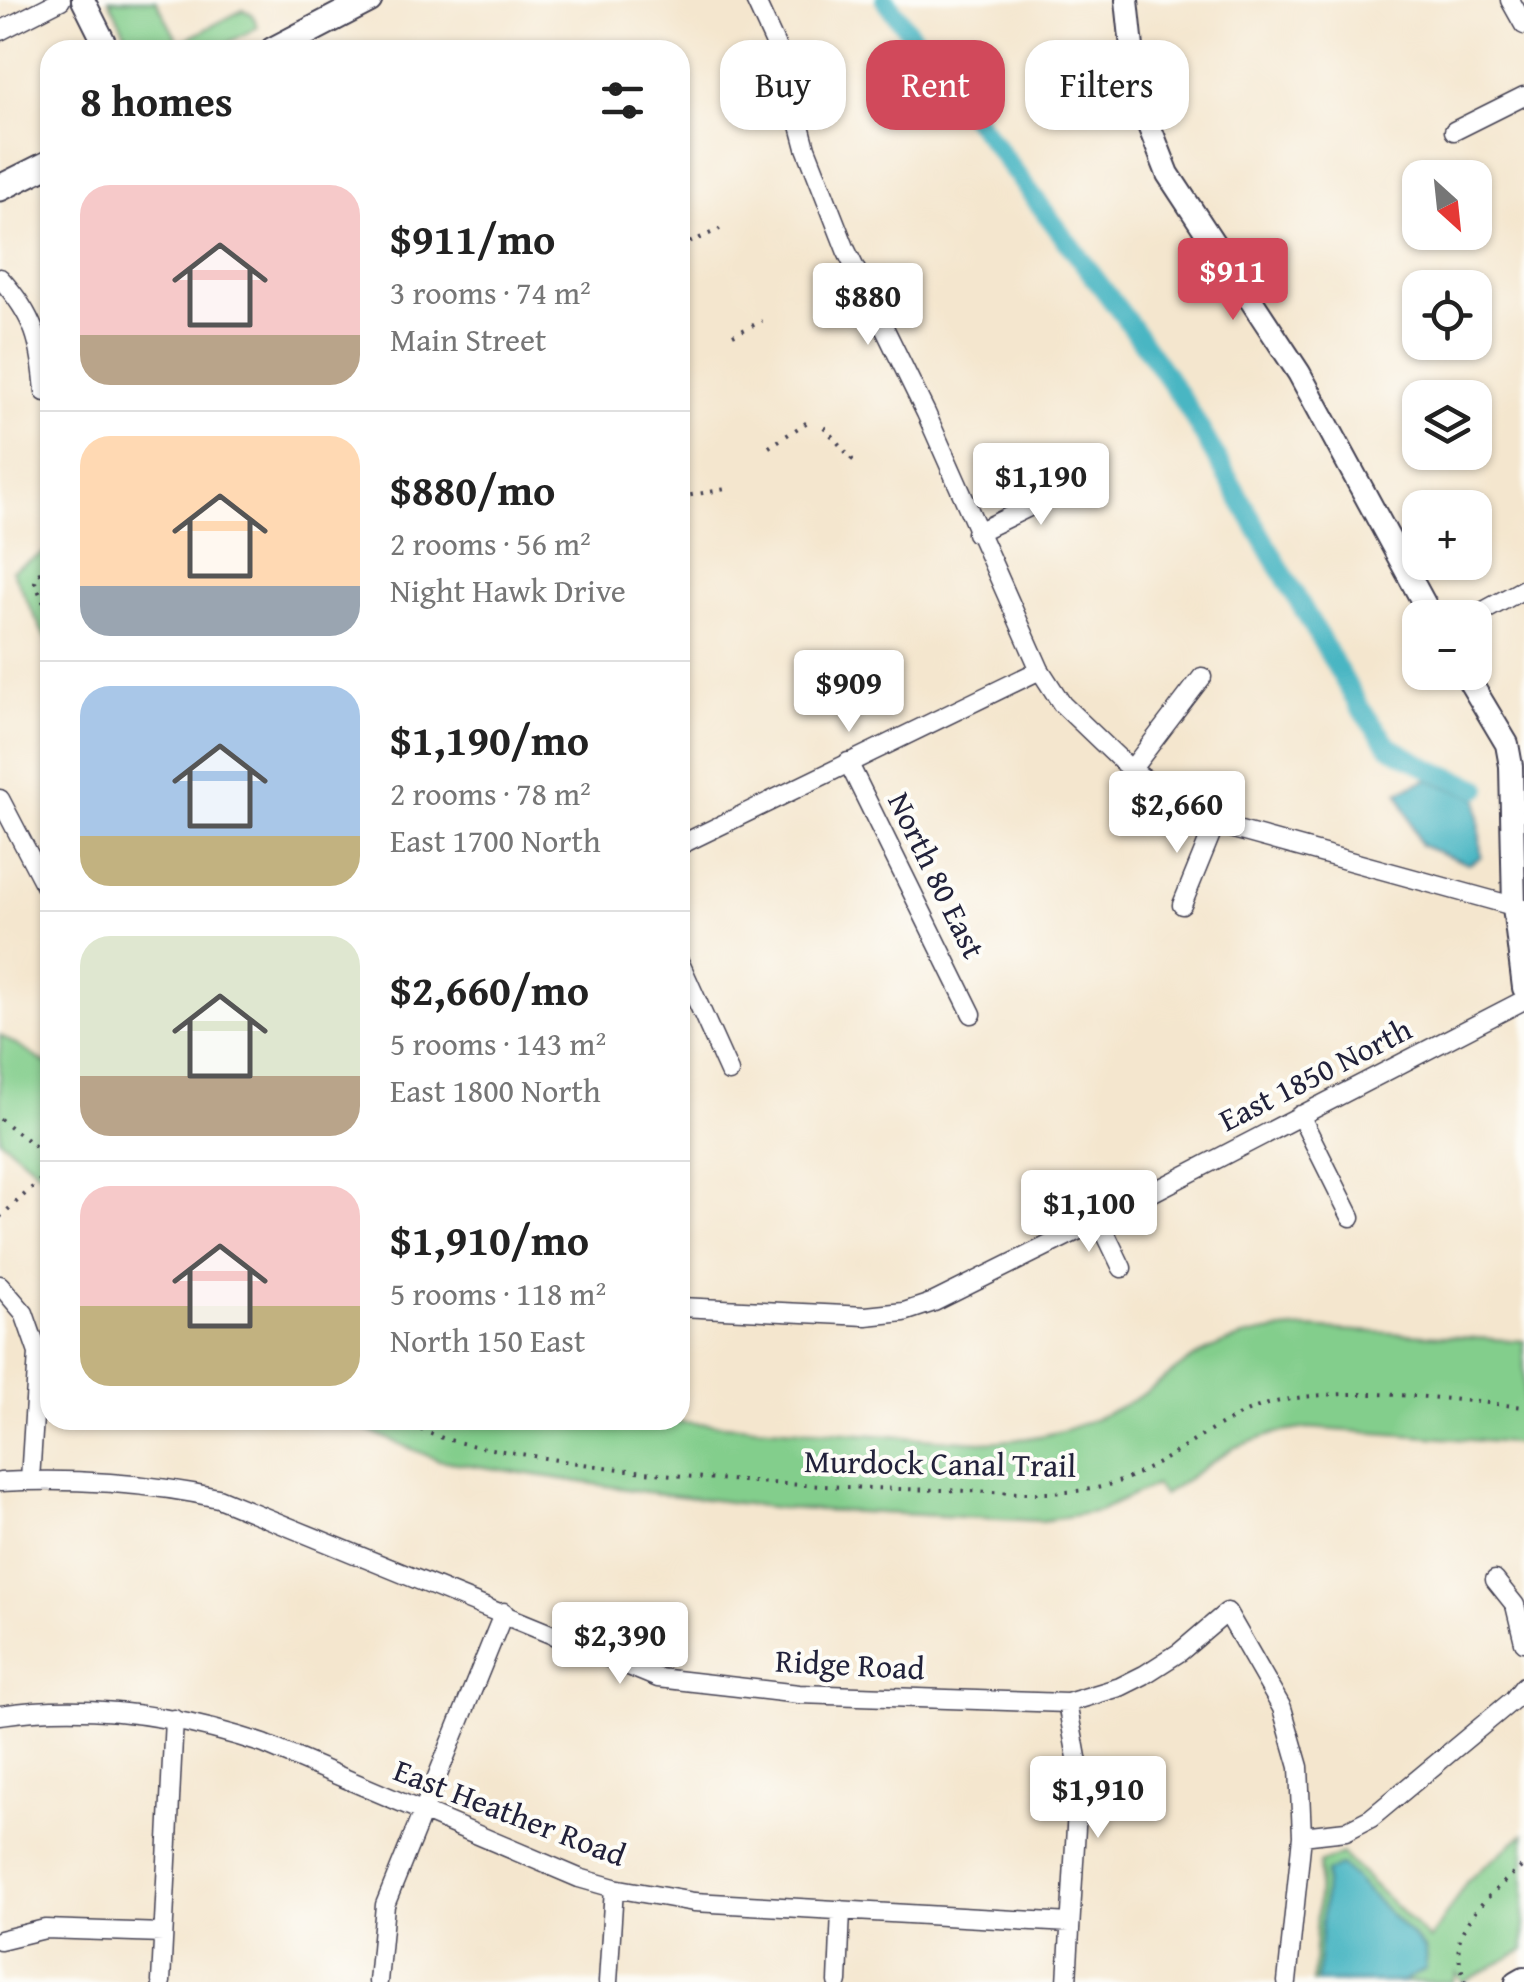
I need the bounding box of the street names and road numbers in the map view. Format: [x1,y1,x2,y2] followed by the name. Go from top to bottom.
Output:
[876,784,998,966] street label: North 80 East
[1210,1005,1420,1143] street label: East 1850 North
[803,1437,1077,1489] street label: Murdock Canal Trail
[774,1637,926,1691] street label: Ridge Road
[387,1746,633,1878] street label: East Heather Road

